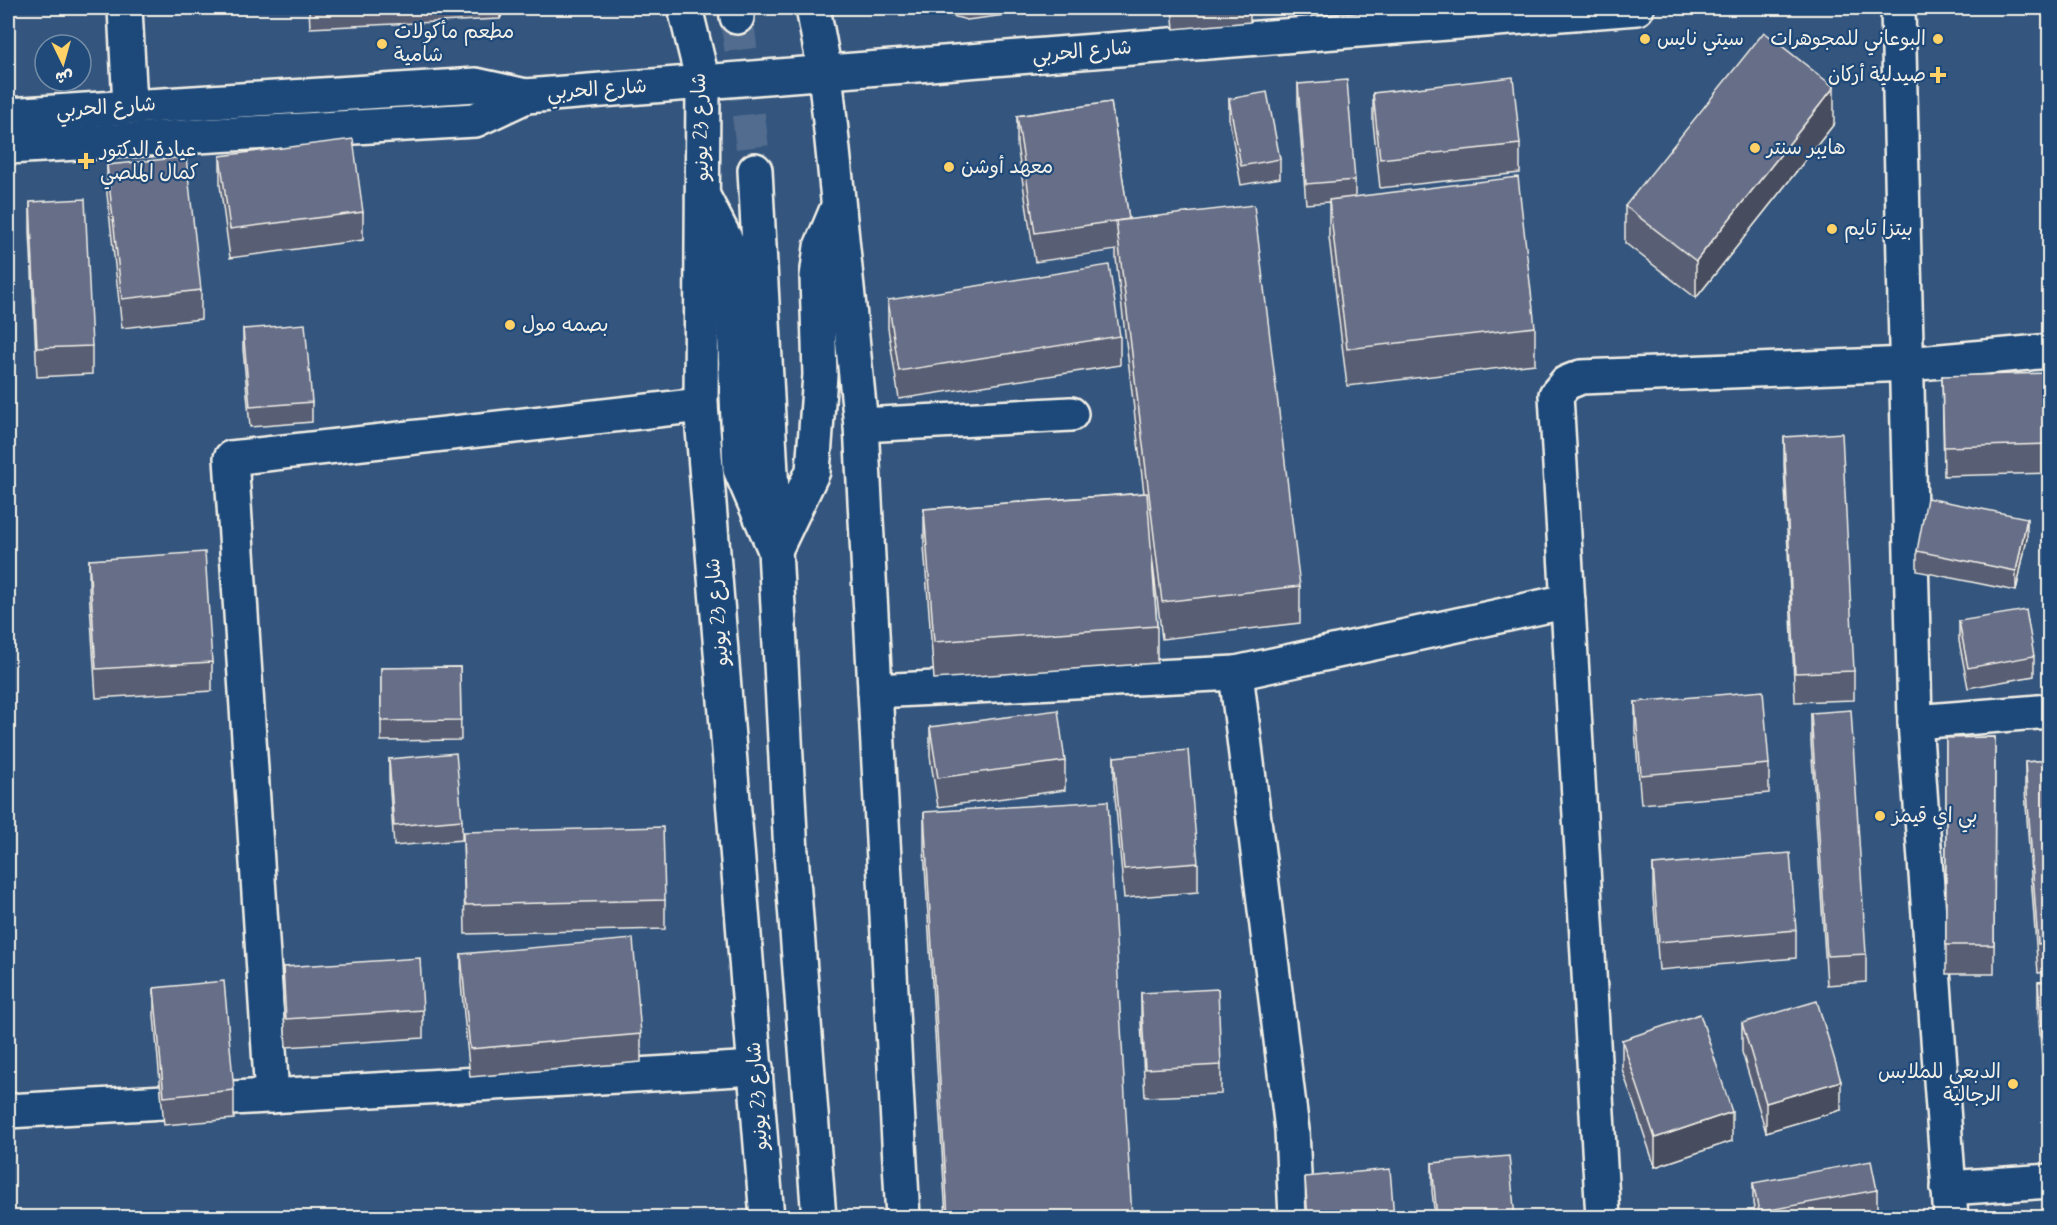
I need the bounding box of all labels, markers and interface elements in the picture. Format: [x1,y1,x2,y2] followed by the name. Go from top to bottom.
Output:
[394,19,514,69] place label: مطعم مأكولات شامية
[1657,26,1744,56] place label: سيتي نايس
[1770,26,1926,56] place label: البوعاني للمجوهرات
[1638,32,1652,46] marker: سيتي نايس
[1931,32,1945,46] marker: البوعاني للمجوهرات
[33,33,93,93] north arrow
[1031,34,1133,73] street label: شارع الحربي
[375,37,389,51] marker: مطعم مأكولات شامية
[1828,62,1926,89] place label: صيدلية أركان
[54,65,74,88] text: ش
[1931,68,1945,82] marker: صيدلية أركان
[686,72,716,183] street label: شارع 23 يونيو
[546,73,648,110] street label: شارع الحربي
[55,91,157,128] street label: شارع الحربي
[1765,135,1846,162] place label: هايبر سنتر
[98,137,199,190] place label: عيادة الدكتور كمال الملصي
[1748,141,1762,155] marker: هايبر سنتر
[77,152,95,170] marker: عيادة الدكتور كمال الملصي
[961,154,1053,181] place label: معهد أوشن
[942,160,956,174] marker: معهد أوشن
[1844,216,1913,243] place label: بيتزا تايم
[1825,222,1839,236] marker: بيتزا تايم
[522,312,609,339] place label: بصمه مول
[503,318,517,332] marker: بصمه مول
[700,557,736,668] street label: شارع 23 يونيو
[1890,803,1978,833] place label: بي اي قيمز
[1873,809,1887,823] marker: بي اي قيمز
[741,1041,775,1152] street label: شارع 23 يونيو
[1878,1059,2001,1109] place label: الدبعي للملابس الرجالية
[2006,1077,2020,1091] marker: الدبعي للملابس الرجالية

